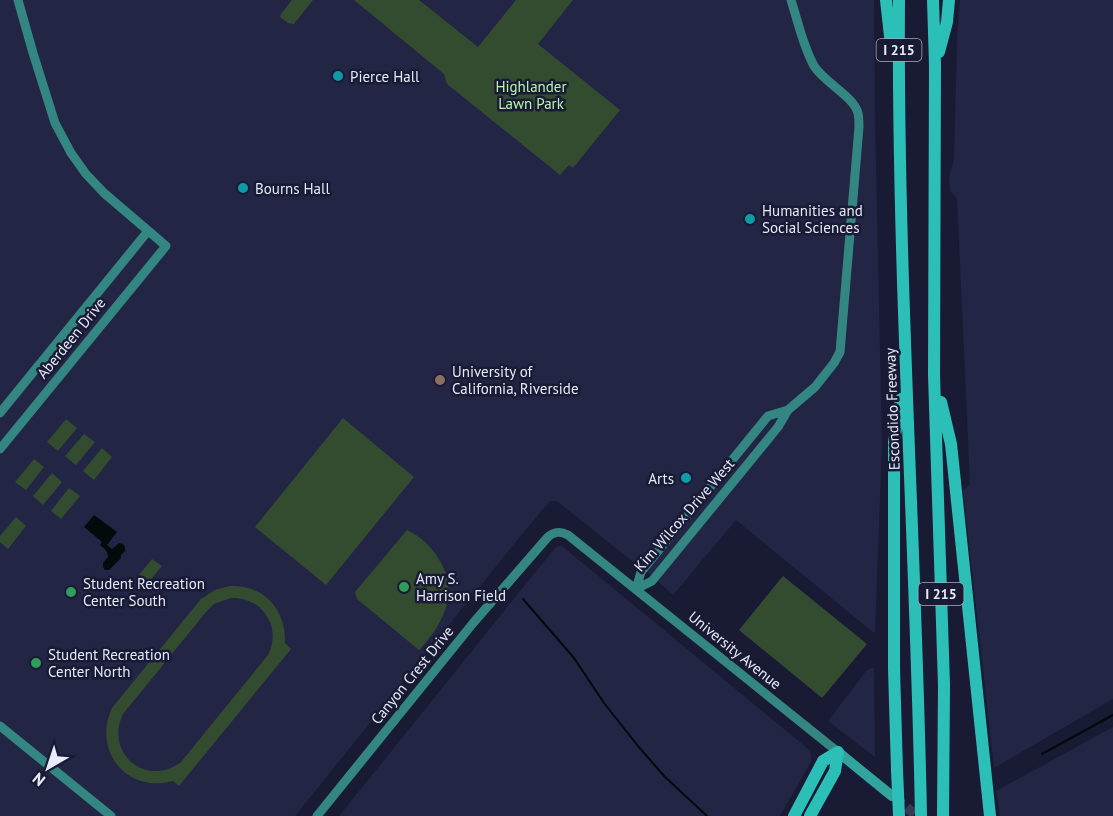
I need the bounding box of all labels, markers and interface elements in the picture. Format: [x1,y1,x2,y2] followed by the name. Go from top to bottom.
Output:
[876,39,922,61] road number: I 215
[350,67,420,86] place label: Pierce Hall
[331,69,345,83] marker: Pierce Hall
[495,77,567,113] park label: Highlander Lawn Park
[255,179,330,198] place label: Bourns Hall
[236,181,250,195] marker: Bourns Hall
[762,201,863,237] place label: Humanities and Social Sciences
[743,212,757,226] marker: Humanities and Social Sciences
[33,294,109,382] street label: Aberdeen Drive
[880,347,904,471] street label: Escondido Freeway
[452,362,579,398] place label: University of California, Riverside
[433,373,447,387] marker: University of California, Riverside
[630,455,738,575] street label: Kim Wilcox Drive West
[648,469,674,488] place label: Arts
[679,471,693,485] marker: Arts
[416,569,506,605] place label: Amy S. Harrison Field
[83,574,205,610] place label: Student Recreation Center South
[397,580,411,594] marker: Amy S. Harrison Field
[918,583,964,605] road number: I 215
[64,585,78,599] marker: Student Recreation Center South
[685,607,785,693] street label: University Avenue
[367,622,457,728] street label: Canyon Crest Drive
[48,645,170,681] place label: Student Recreation Center North
[29,656,43,670] marker: Student Recreation Center North
[18,738,78,798] north arrow
[28,769,49,791] text: N

